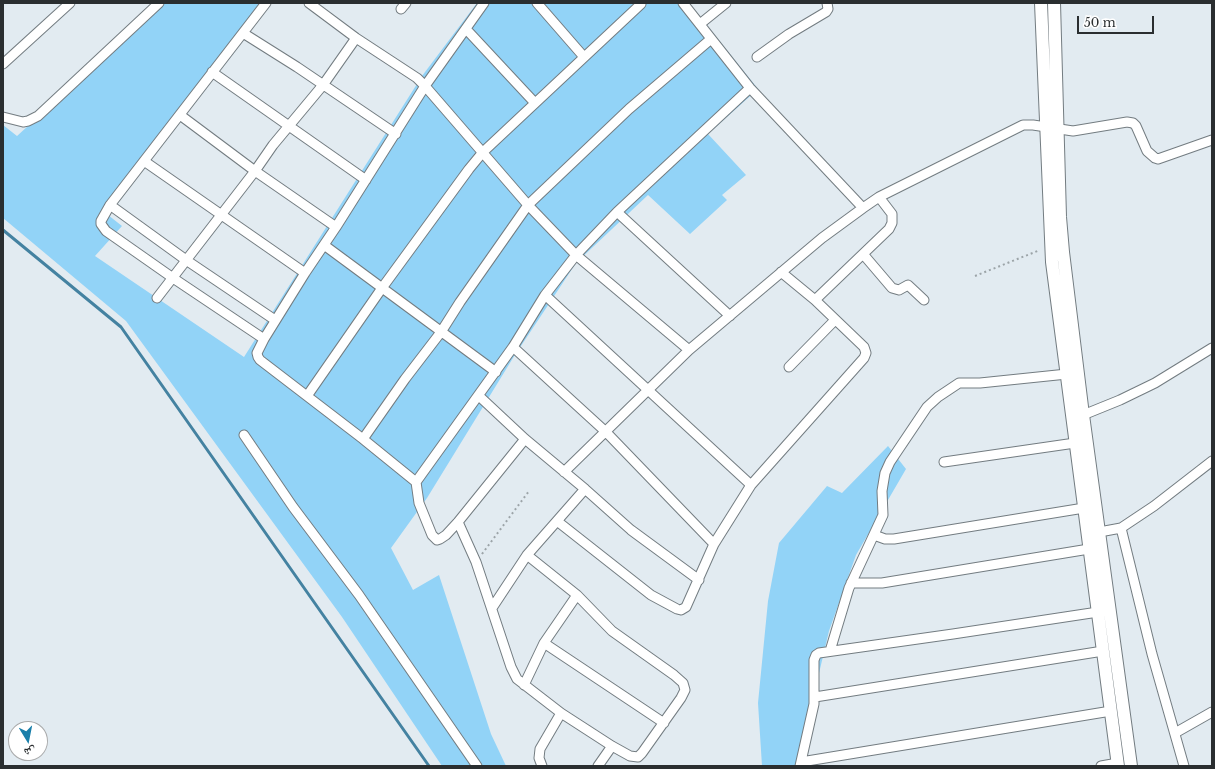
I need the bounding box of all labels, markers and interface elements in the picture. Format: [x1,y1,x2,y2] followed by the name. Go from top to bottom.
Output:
[1079,8,1156,34] scale bar
[1084,15,1116,30] text: 50 m
[8,721,48,761] north arrow
[23,744,37,760] text: ش

